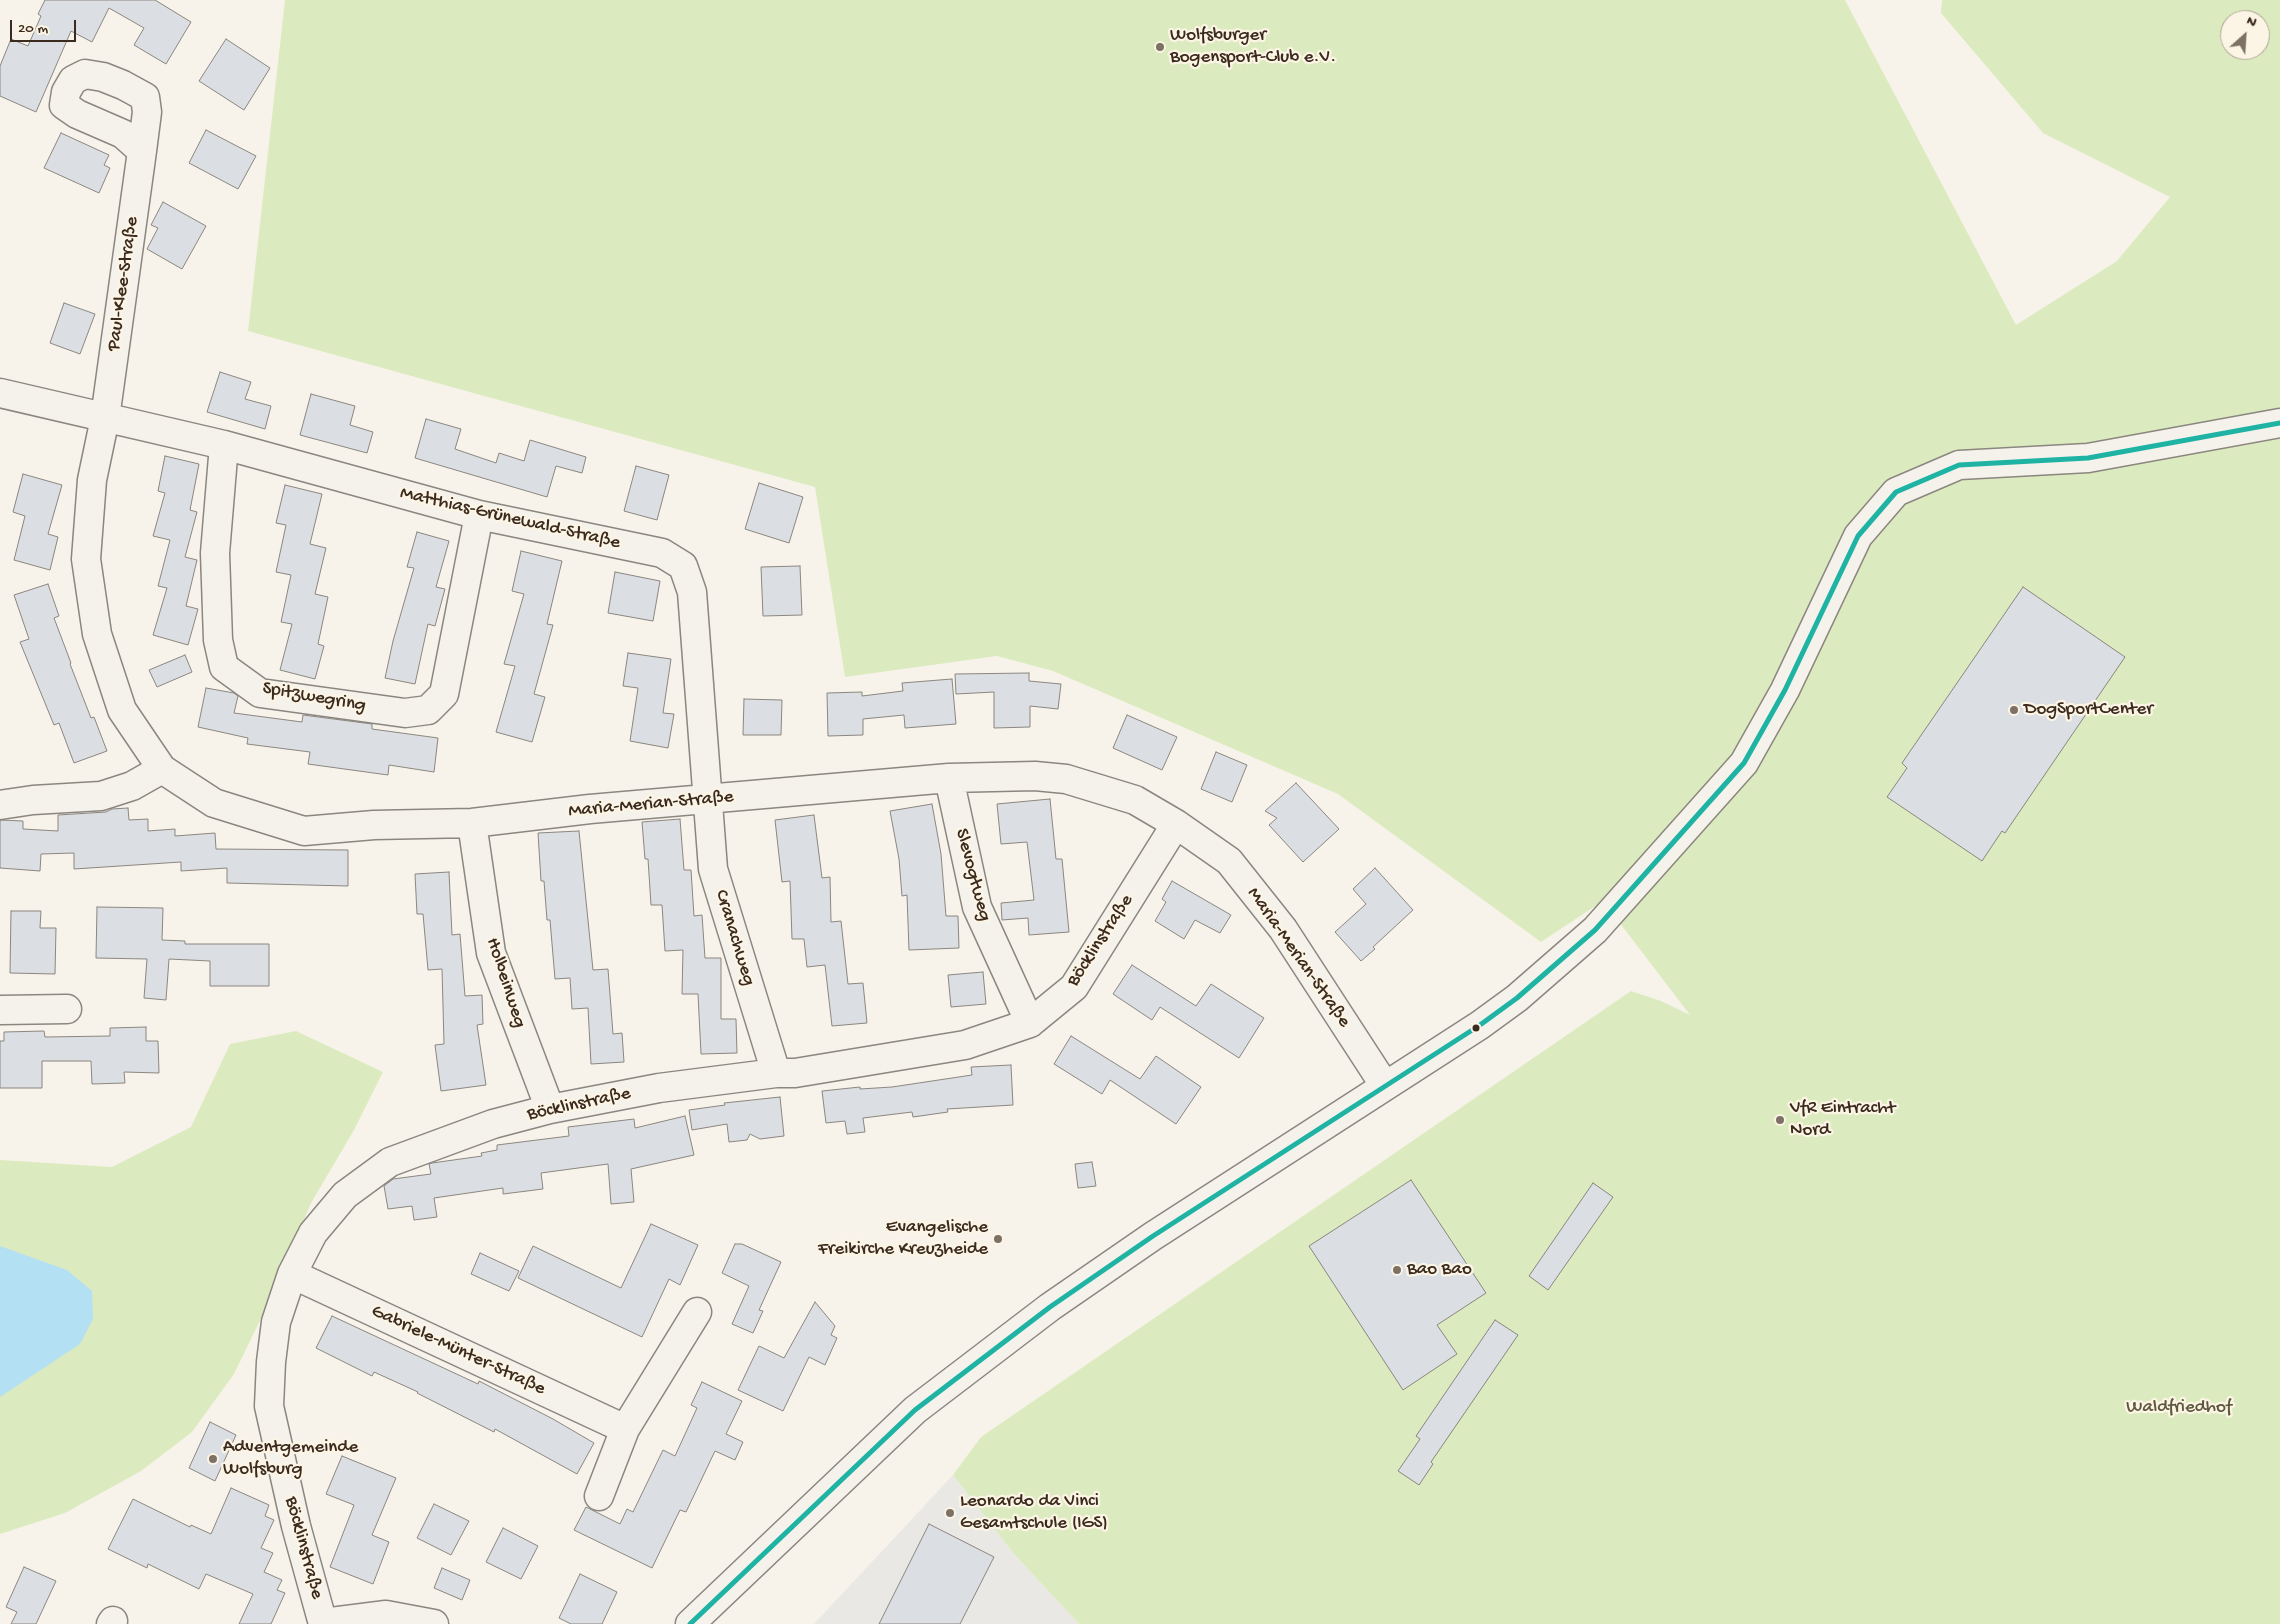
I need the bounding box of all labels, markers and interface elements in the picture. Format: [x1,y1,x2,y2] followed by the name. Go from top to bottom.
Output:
[12,10,79,42] scale bar
[2220,10,2270,60] north arrow
[2244,12,2259,32] text: N
[18,20,48,38] text: 20 m
[1170,25,1336,69] place label: Wolfsburger Bogensport-Club e.V.
[1154,41,1166,53] marker: Wolfsburger Bogensport-Club e.V.
[103,215,145,353] street label: Paul-Klee-Straße
[398,483,622,555] street label: Matthias-Grünewald-Straße
[261,678,367,718] street label: Spitzwegring
[2024,699,2153,721] place label: DogSportCenter
[2008,704,2020,716] marker: DogSportCenter
[567,786,735,824] street label: Maria-Merian-Straße
[949,826,995,924] street label: Slevogtweg
[1241,884,1355,1032] street label: Maria-Merian-Straße
[709,887,759,989] street label: Cranachweg
[1063,891,1139,991] street label: Böcklinstraße
[480,935,530,1031] street label: Holbeinweg
[1471,1023,1481,1033] unlabelled marker
[525,1083,633,1127] street label: Böcklinstraße
[1790,1098,1895,1142] place label: VfR Eintracht Nord
[1774,1114,1786,1126] marker: VfR Eintracht Nord
[818,1217,988,1261] place label: Evangelische Freikirche Kreuzheide
[992,1233,1004,1245] marker: Evangelische Freikirche Kreuzheide
[1407,1259,1472,1281] place label: Bao Bao
[1391,1264,1403,1276] marker: Bao Bao
[367,1301,549,1401] street label: Gabriele-Münter-Straße
[2126,1397,2232,1419] park label: Waldfriedhof
[223,1437,358,1481] place label: Adventgemeinde Wolfsburg
[207,1453,219,1465] marker: Adventgemeinde Wolfsburg
[960,1491,1108,1535] place label: Leonardo da Vinci Gesamtschule (IGS)
[278,1494,328,1602] street label: Böcklinstraße
[944,1507,956,1519] marker: Leonardo da Vinci Gesamtschule (IGS)

